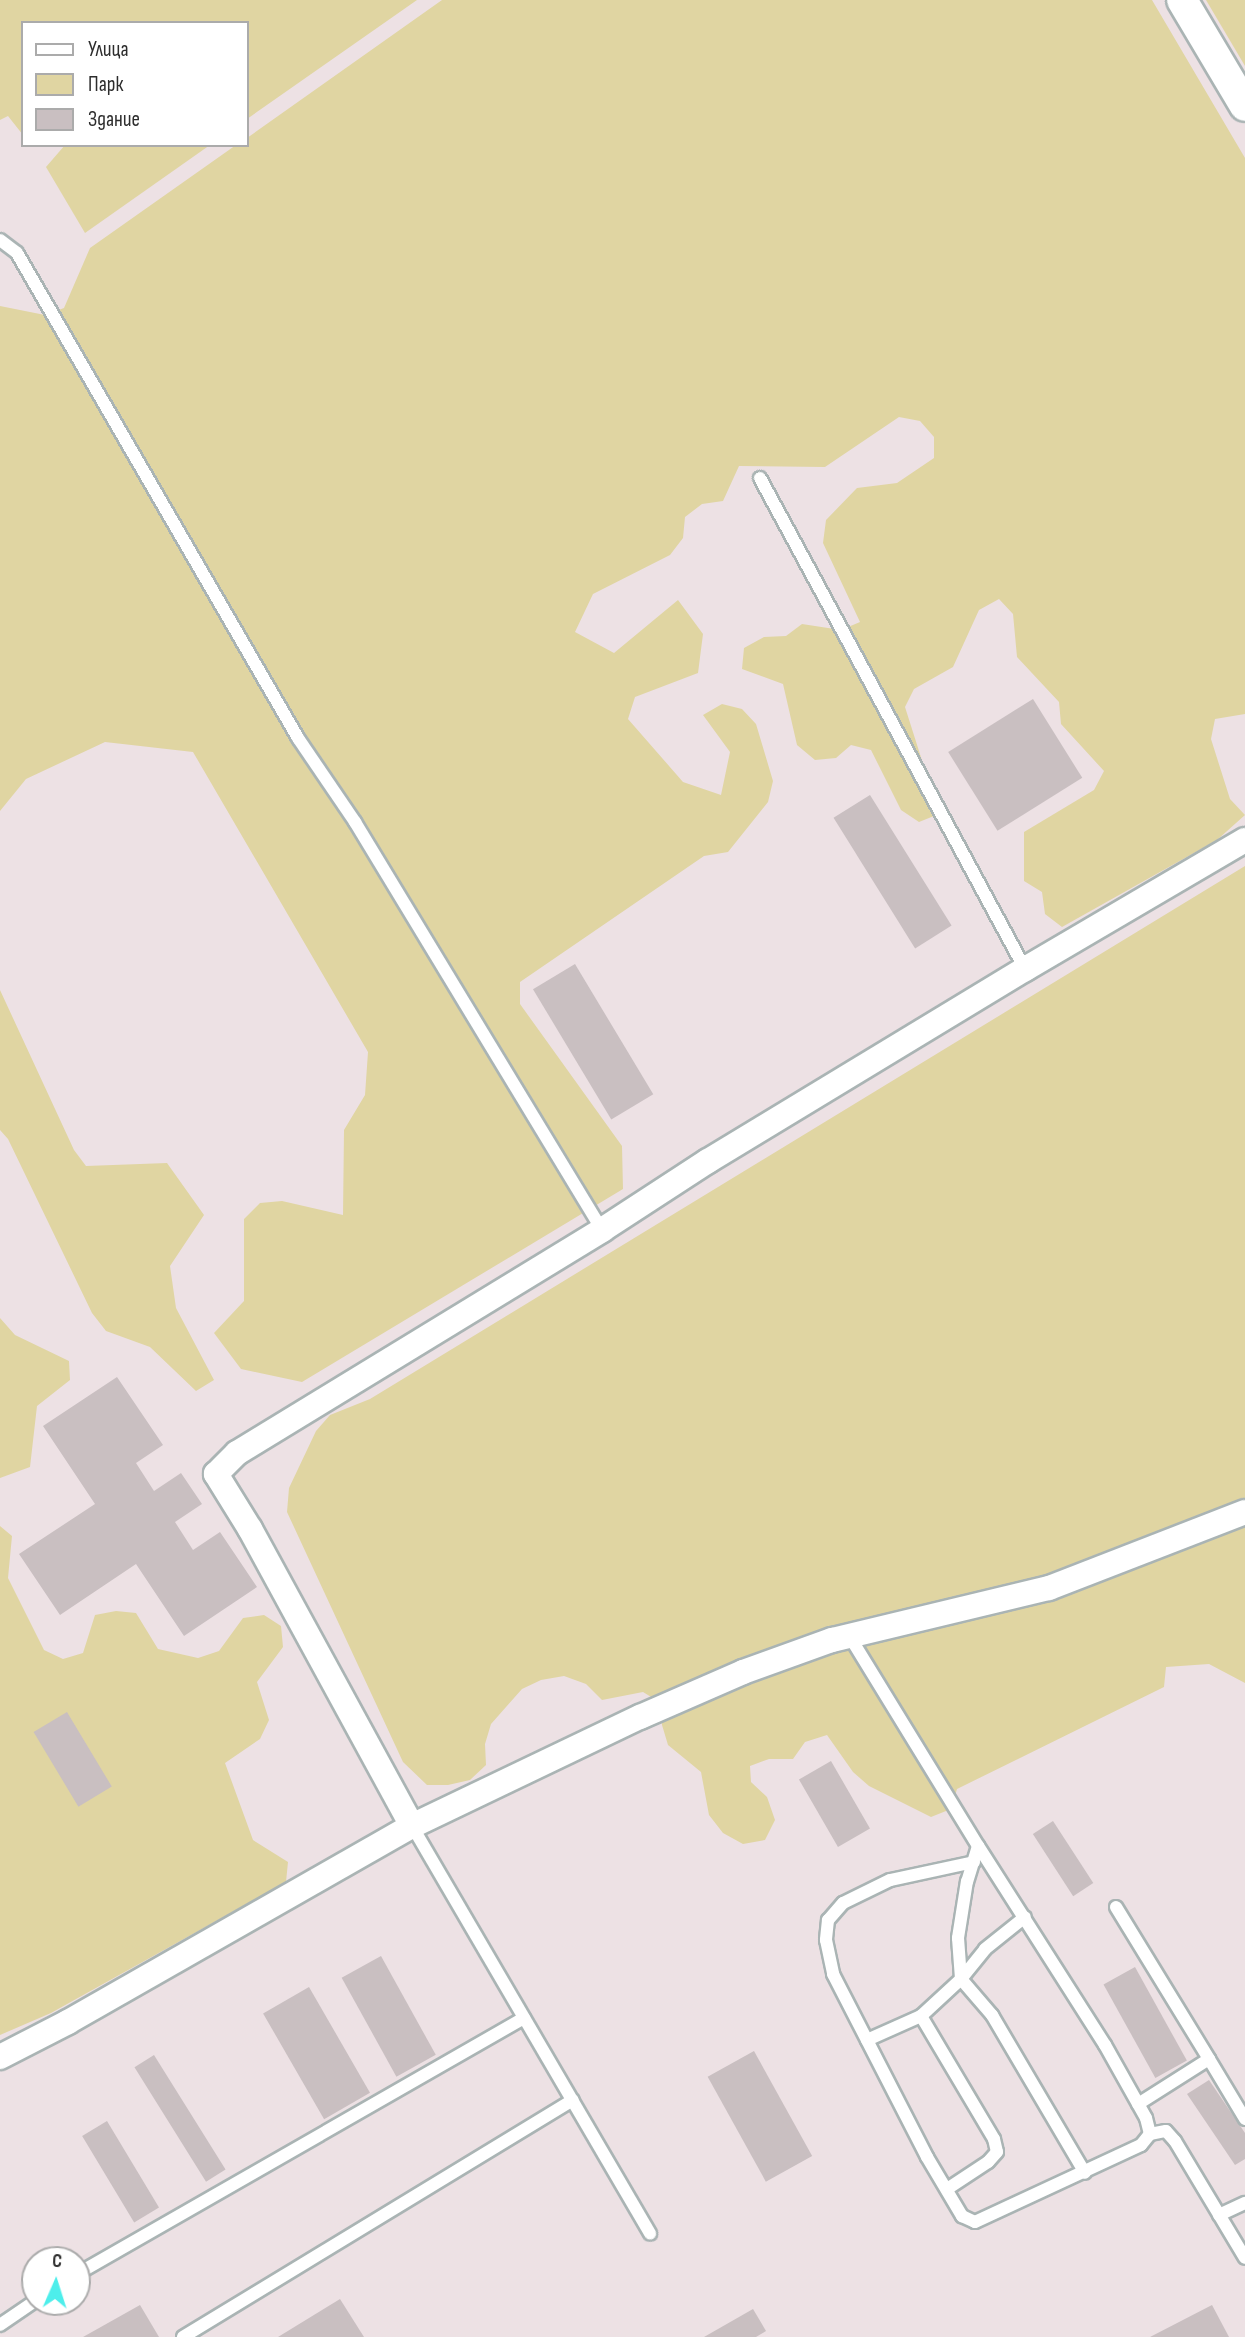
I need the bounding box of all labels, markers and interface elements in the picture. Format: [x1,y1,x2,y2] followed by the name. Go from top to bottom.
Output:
[21,21,248,147] legend
[88,37,129,62] text: Улица
[88,72,123,97] text: Парк
[88,107,140,132] text: Здание
[21,2246,91,2316] north arrow
[52,2250,62,2273] text: С

